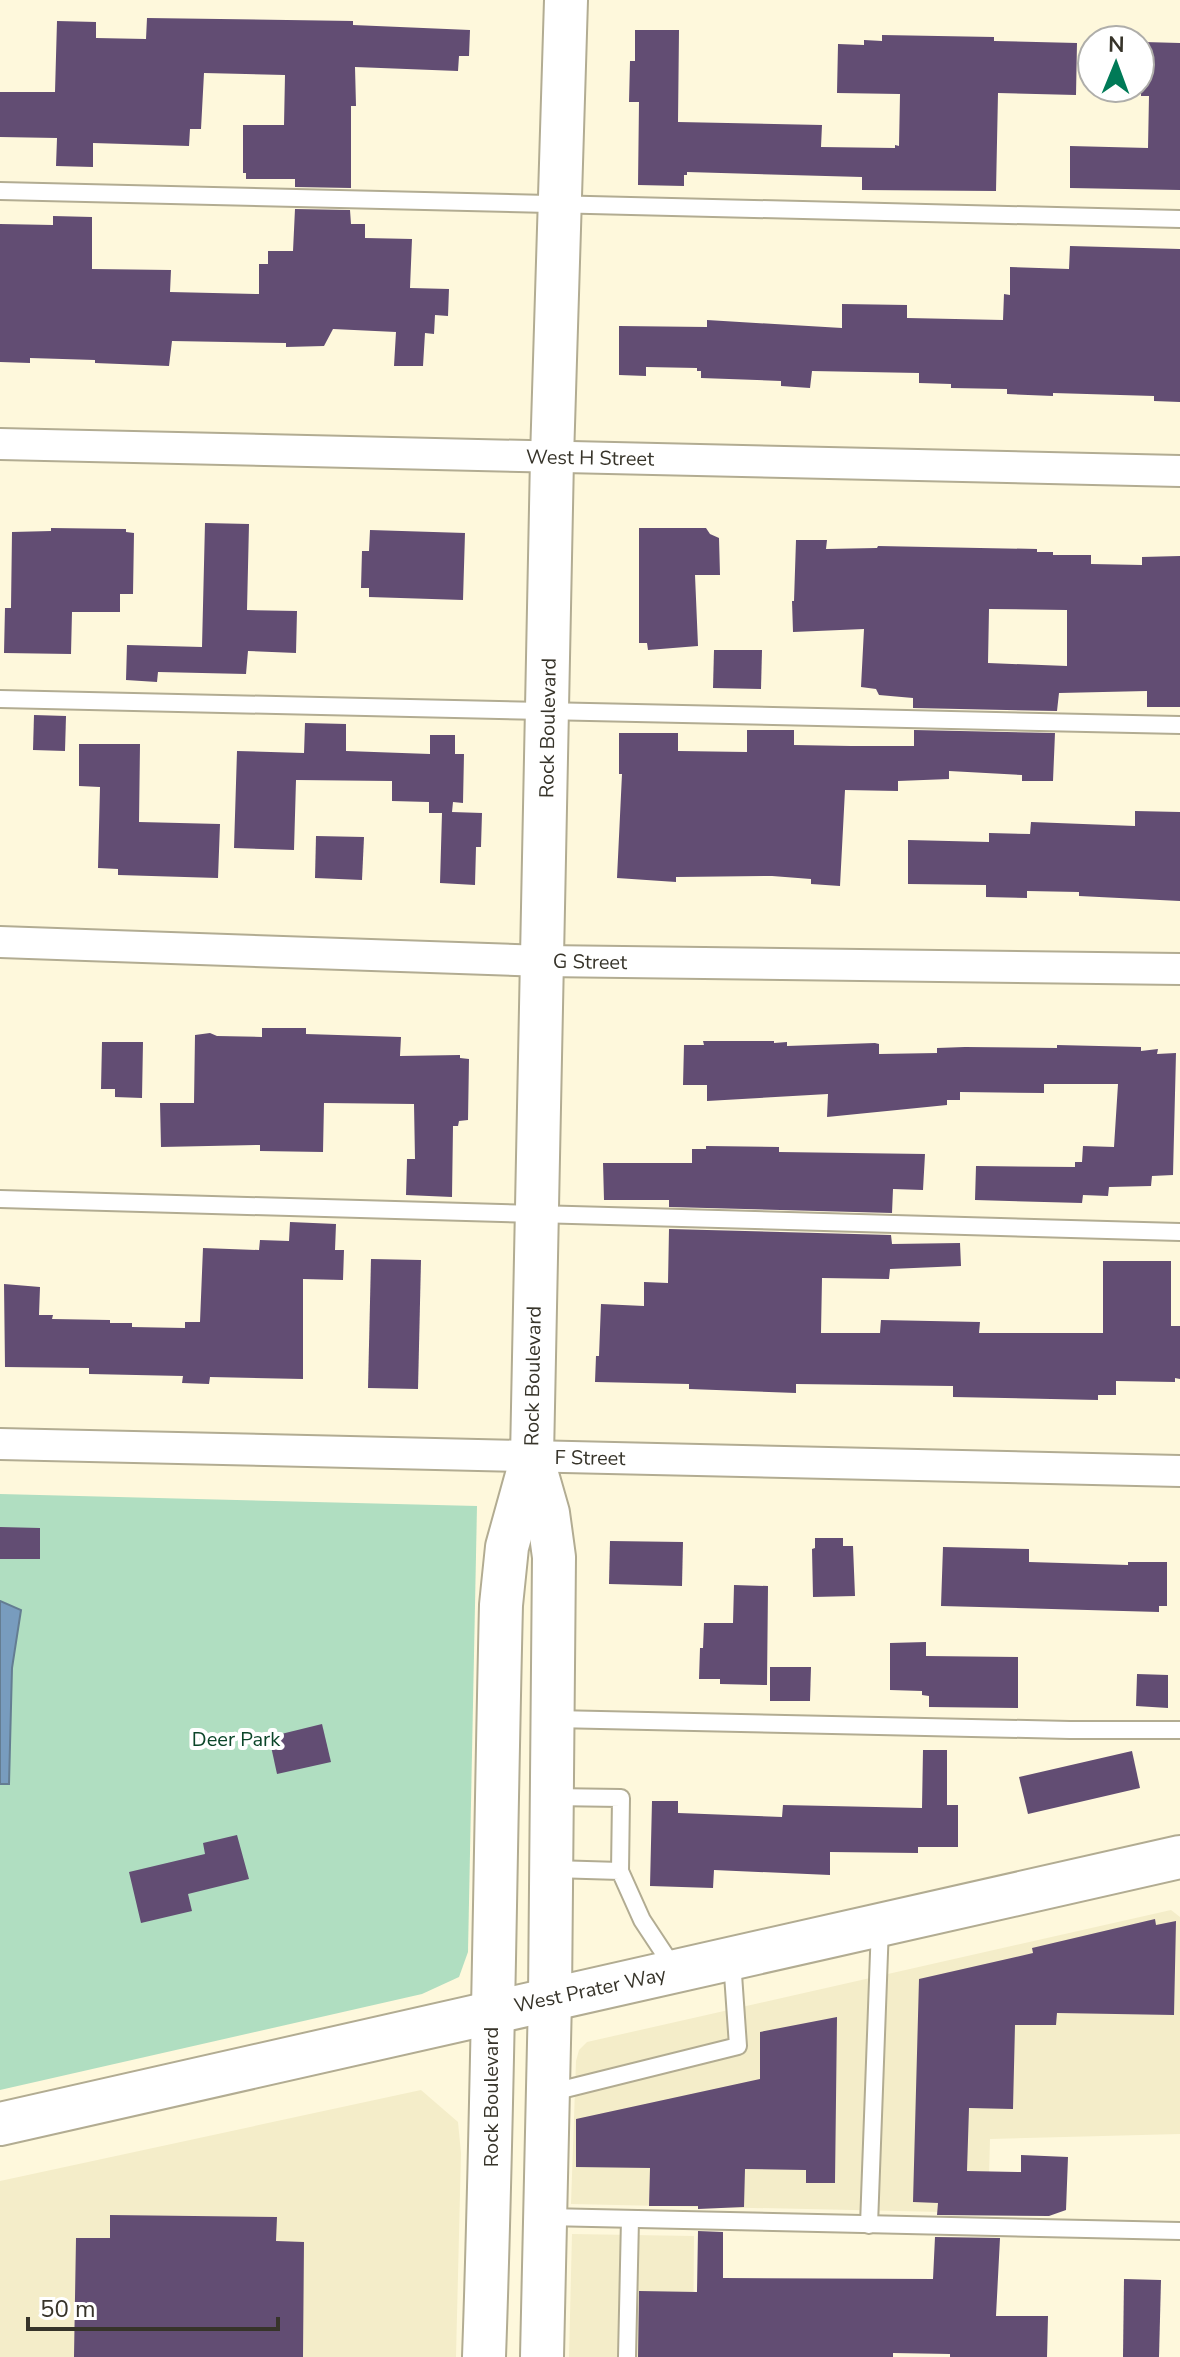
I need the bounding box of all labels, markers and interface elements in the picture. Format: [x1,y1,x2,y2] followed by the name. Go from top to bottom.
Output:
[1076,24,1156,104] north arrow
[1108,30,1125,60] text: N
[526,443,655,473] street label: West H Street
[533,658,563,798] street label: Rock Boulevard
[553,948,628,976] street label: G Street
[518,1306,548,1446] street label: Rock Boulevard
[554,1444,627,1472] street label: F Street
[192,1726,281,1753] park label: Deer Park
[512,1961,669,2019] street label: West Prater Way
[478,2027,505,2167] street label: Rock Boulevard
[28,2281,278,2331] scale bar
[40,2293,96,2325] text: 50 m

